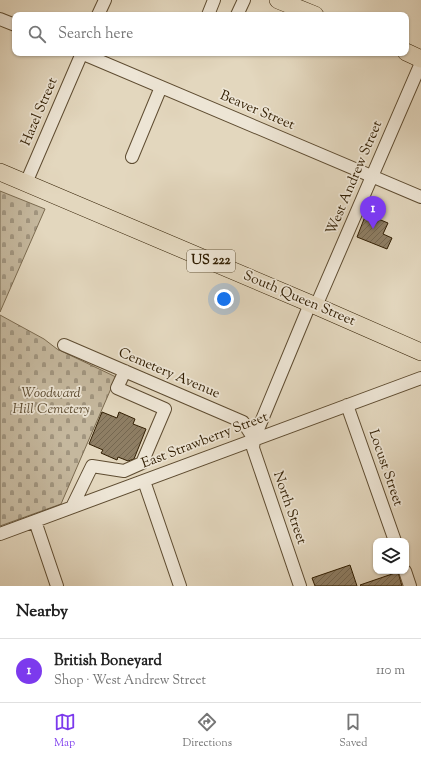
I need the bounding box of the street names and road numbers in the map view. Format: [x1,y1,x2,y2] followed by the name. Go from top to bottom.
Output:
[17,75,63,149] street label: Hazel Street
[217,86,298,136] street label: Beaver Street
[322,118,388,238] street label: West Andrew Street
[187,250,235,272] road number: US 222
[240,266,358,332] street label: South Queen Street
[115,344,223,404] street label: Cemetery Avenue
[139,408,271,474] street label: East Strawberry Street
[363,427,408,509] street label: Locust Street
[267,469,311,547] street label: North Street

